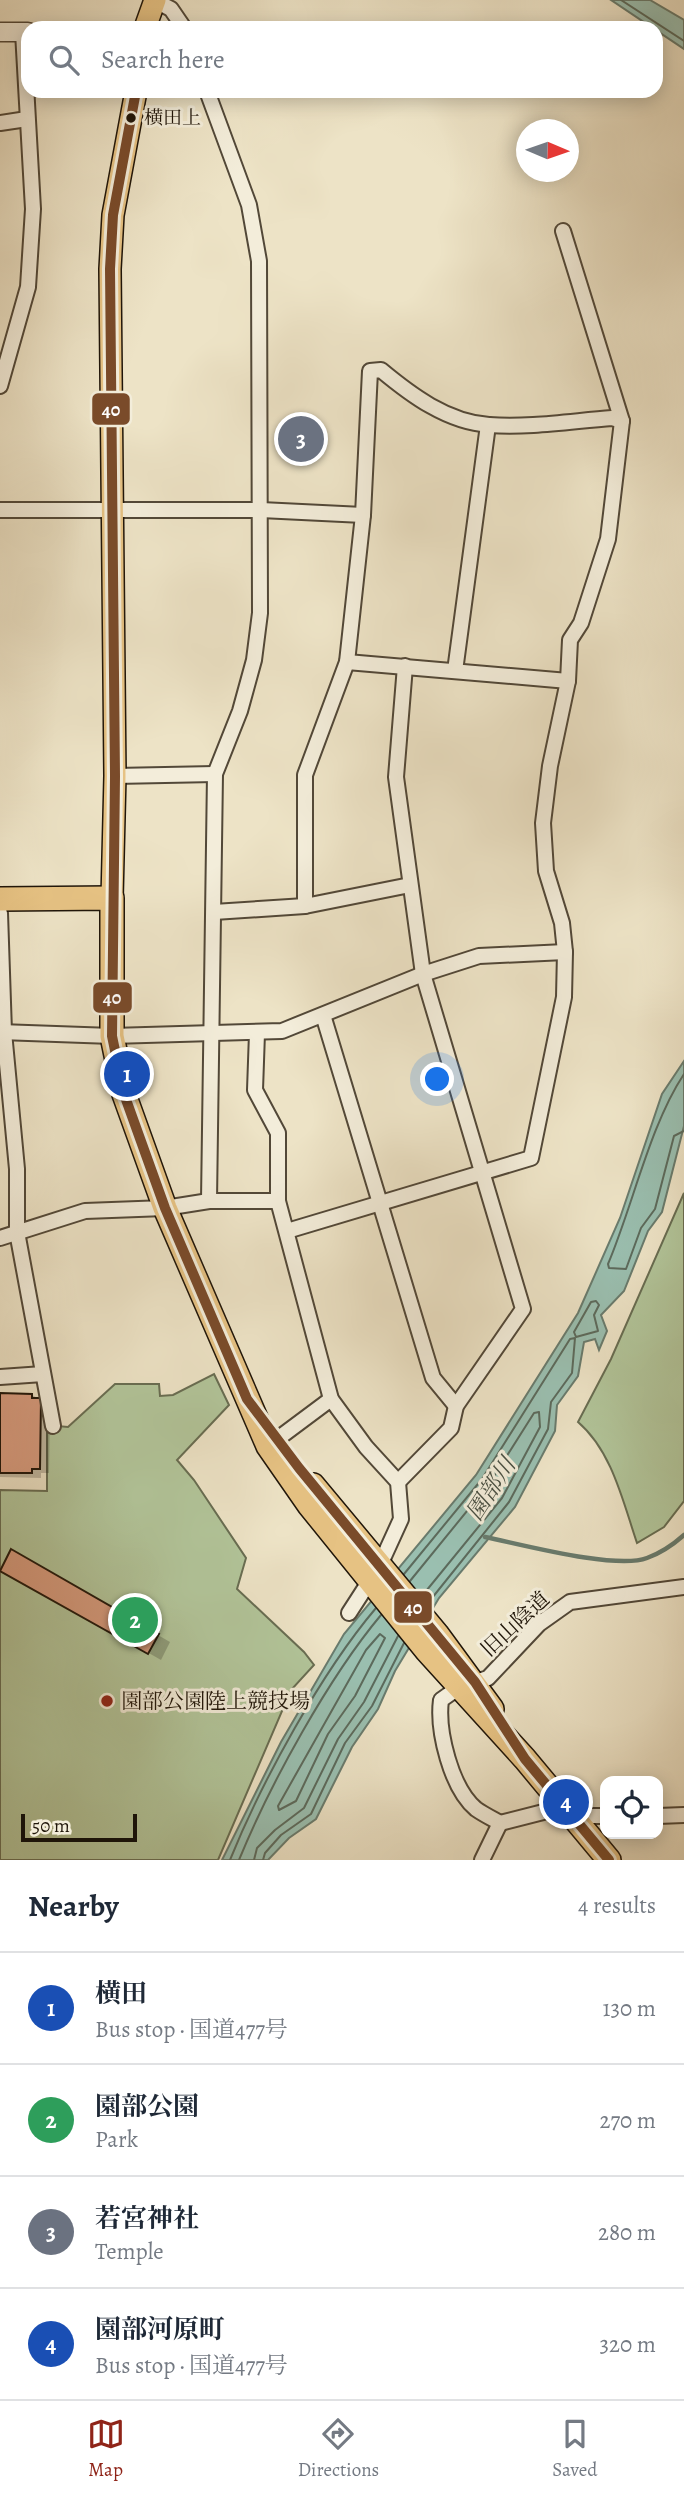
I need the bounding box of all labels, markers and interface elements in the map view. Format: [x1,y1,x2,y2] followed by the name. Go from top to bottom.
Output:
[21,21,663,98] search box
[45,41,83,79] icon: search
[101,42,225,77] text: Search here
[144,105,201,131] place label: 横田上
[124,111,138,125] marker: 横田上
[516,119,579,182] north arrow
[91,392,131,426] line badge: 40
[102,397,121,423] text: 40
[278,413,324,465] pin: 3
[92,981,133,1014] line badge: 40
[103,985,122,1011] text: 40
[104,1048,150,1100] pin: 1
[420,1062,454,1096] your location
[459,1449,524,1526] water label: 園部川
[475,1585,555,1663] street label: 旧山陰道
[393,1590,433,1624] line badge: 40
[112,1594,158,1646] pin: 2
[404,1595,423,1621] text: 40
[121,1687,310,1715] place label: 園部公園陸上競技場
[99,1693,115,1709] marker: 園部公園陸上競技場
[543,1776,589,1828] pin: 4
[600,1776,663,1839] map controls
[600,1776,663,1839] button: locate
[21,1811,136,1843] scale bar
[32,1813,70,1839] text: 50 m
[28,1886,119,1926] text: Nearby
[578,1890,656,1921] text: 4 results
[95,1976,147,2011] text: 横田
[47,1993,55,2024] text: 1
[603,1993,656,2024] text: 130 m
[95,2014,288,2045] text: Bus stop · 国道477号
[95,2089,199,2124] text: 園部公園
[45,2105,57,2136] text: 2
[599,2105,656,2136] text: 270 m
[95,2124,138,2155] text: Park
[95,2201,199,2236] text: 若宮神社
[46,2217,56,2248] text: 3
[598,2217,656,2248] text: 280 m
[95,2236,164,2267] text: Temple
[95,2312,225,2347] text: 園部河原町
[46,2329,56,2360] text: 4
[600,2329,656,2360] text: 320 m
[95,2350,288,2381] text: Bus stop · 国道477号
[87,2415,125,2483] tab: Map
[298,2415,379,2483] tab: Directions
[552,2415,597,2483] tab: Saved

